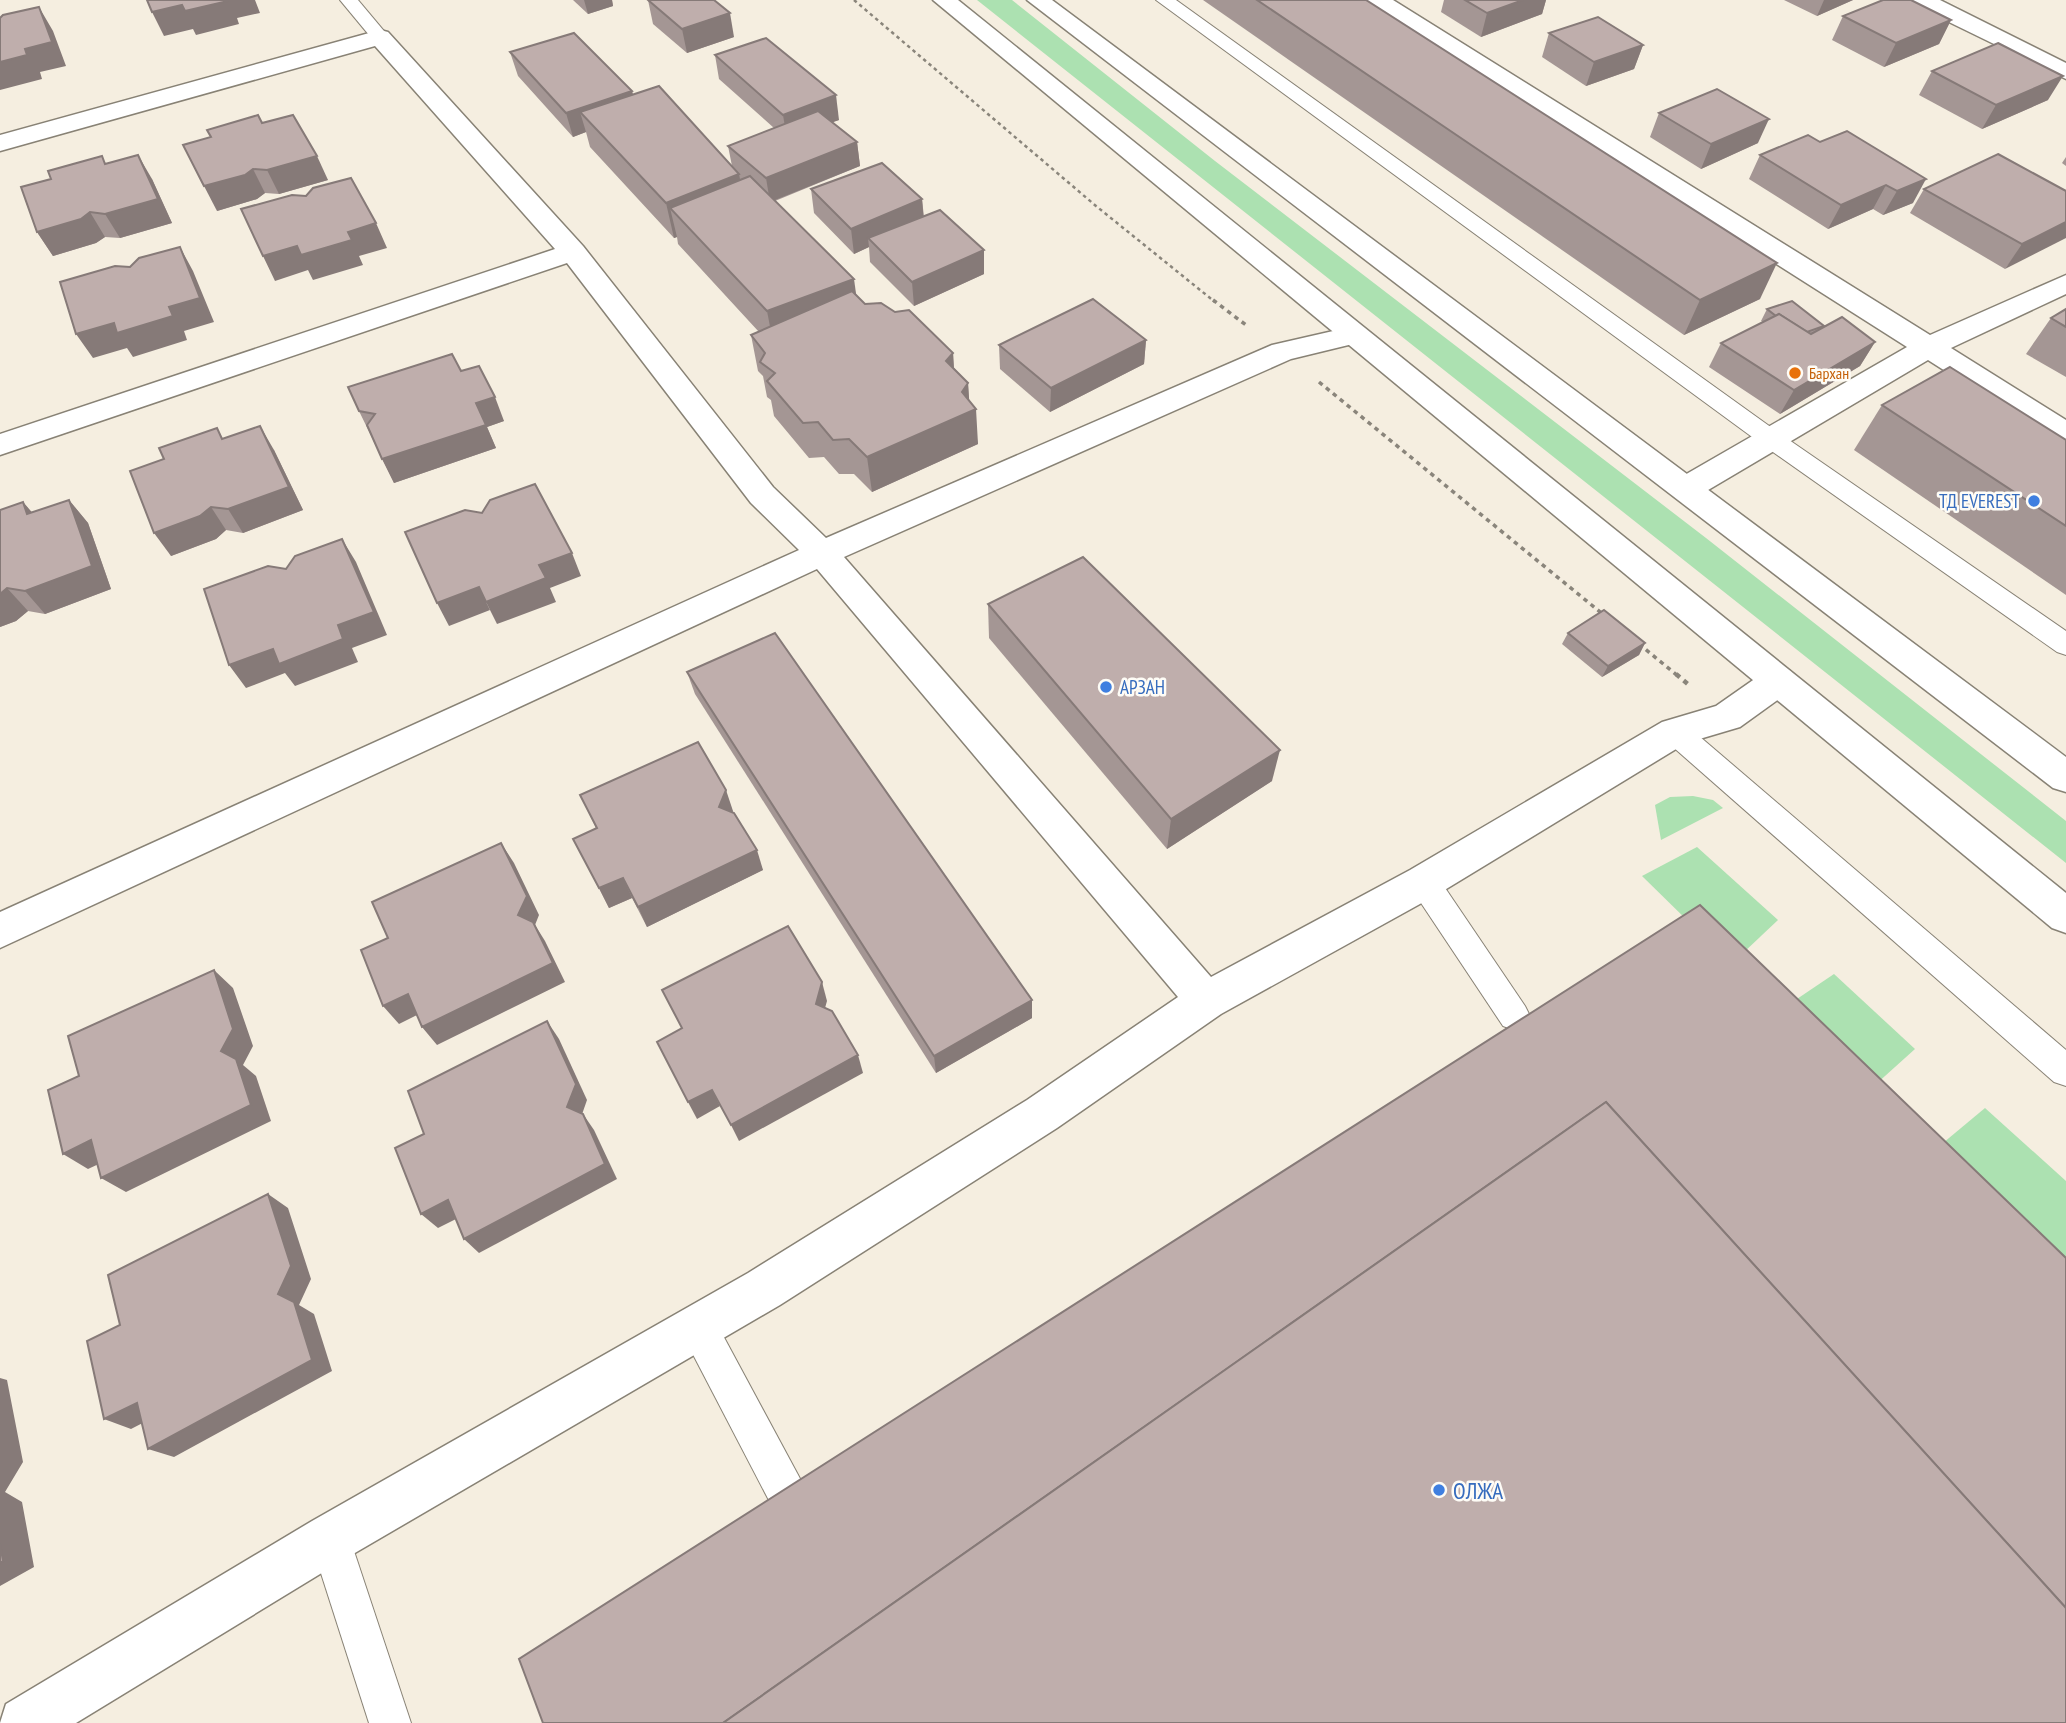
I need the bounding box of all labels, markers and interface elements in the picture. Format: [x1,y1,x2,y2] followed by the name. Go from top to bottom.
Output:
[1809,363,1849,383] place label: Бархан
[1787,365,1803,381] marker: Бархан
[1939,489,2021,513] place label: ТД EVEREST
[2026,493,2042,509] marker: ТД EVEREST
[1120,675,1165,699] place label: АРЗАН
[1098,679,1114,695] marker: АРЗАН
[1453,1476,1503,1505] place label: ОЛЖА
[1431,1482,1447,1498] marker: ОЛЖА

